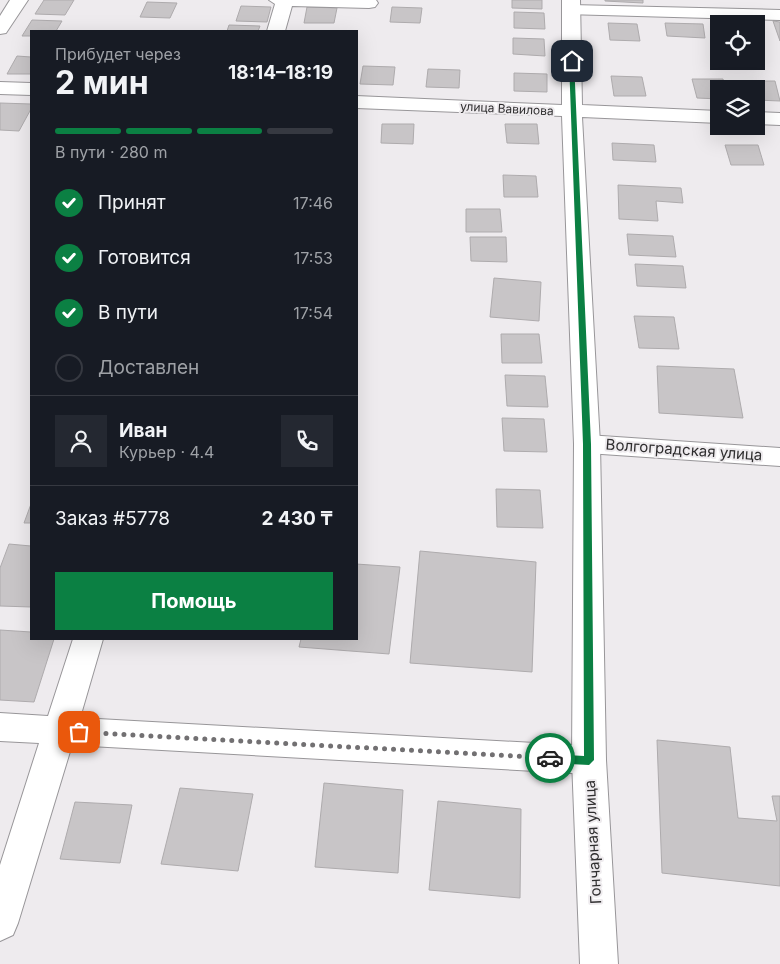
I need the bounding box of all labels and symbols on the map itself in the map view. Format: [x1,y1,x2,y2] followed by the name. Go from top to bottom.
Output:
[551,40,593,82] pin
[460,99,554,118] street label: улица Вавилова
[605,435,763,464] street label: Волгоградская улица
[58,711,100,753] pin
[525,733,575,783] courier
[580,780,605,904] street label: Гончарная улица

